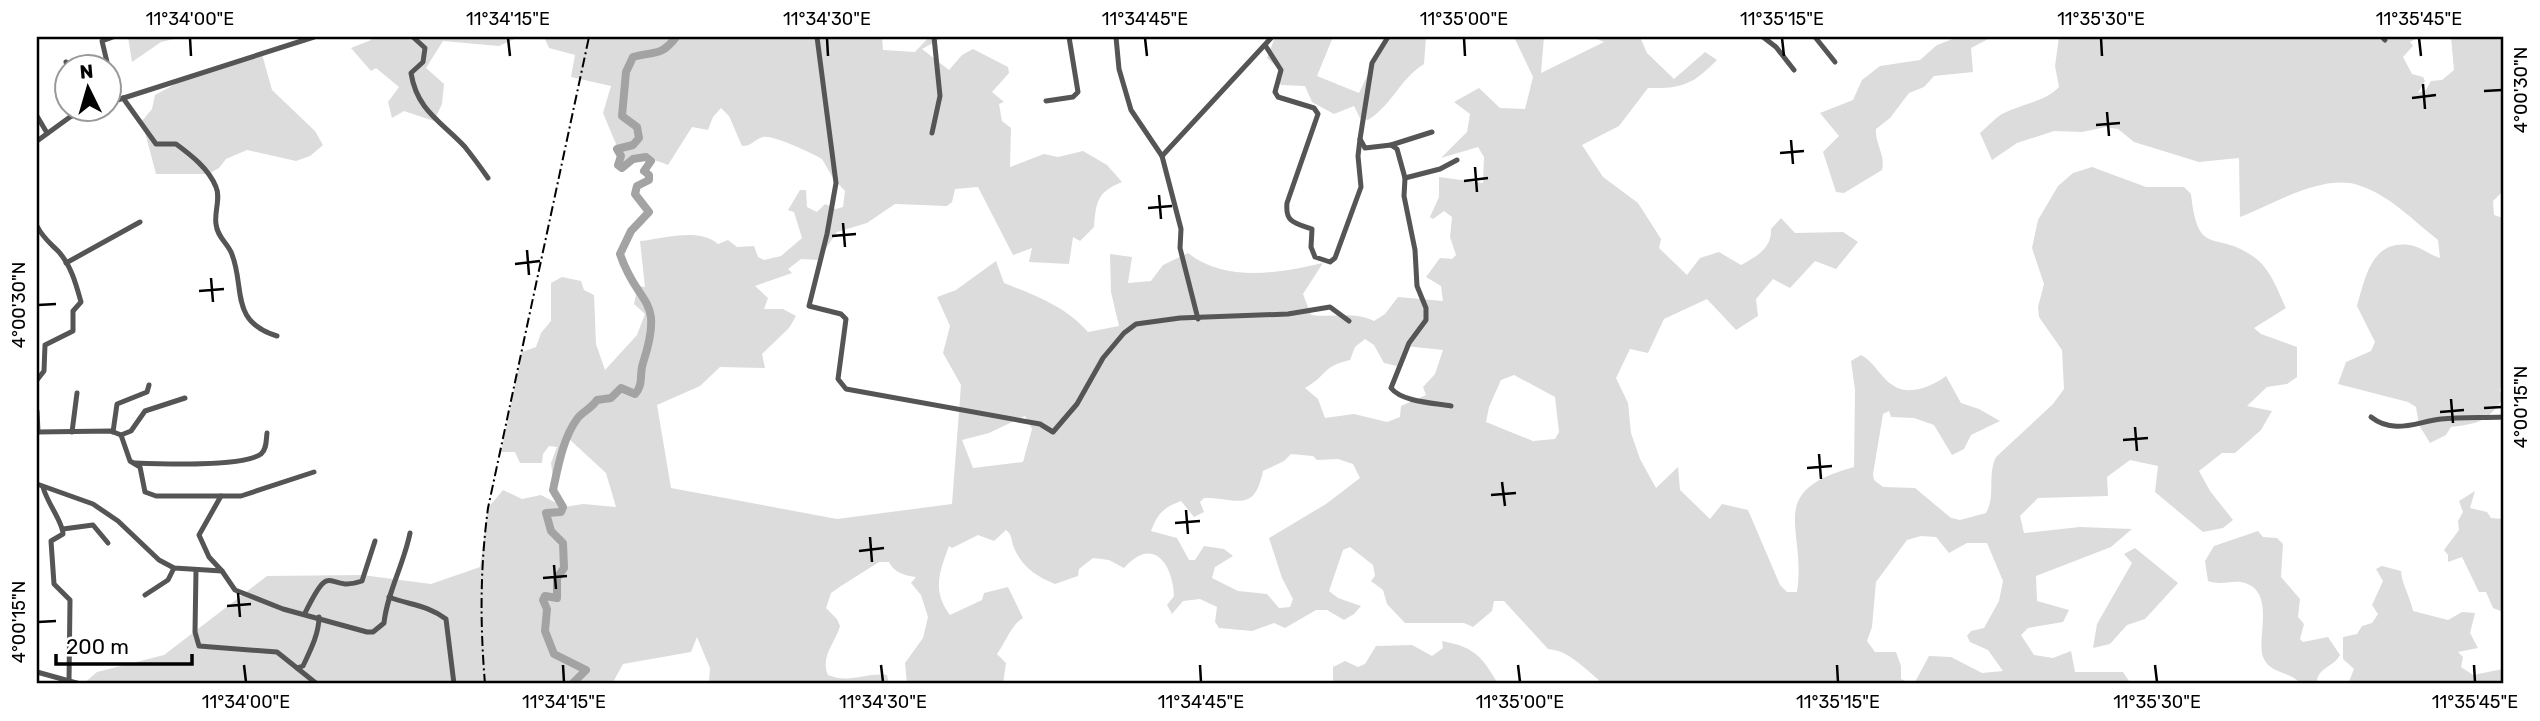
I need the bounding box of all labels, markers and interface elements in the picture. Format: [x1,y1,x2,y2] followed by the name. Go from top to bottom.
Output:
[146,8,234,30] text: 11°34'00"E
[466,8,550,30] text: 11°34'15"E
[783,8,871,30] text: 11°34'30"E
[1102,8,1188,30] text: 11°34'45"E
[1420,8,1508,30] text: 11°35'00"E
[1740,8,1824,30] text: 11°35'15"E
[2057,8,2145,30] text: 11°35'30"E
[2376,8,2462,30] text: 11°35'45"E
[2510,47,2532,133] text: 4°00'30"N
[52,52,122,122] north arrow
[79,60,94,84] text: N
[8,262,30,348] text: 4°00'30"N
[2510,366,2532,448] text: 4°00'15"N
[8,581,30,663] text: 4°00'15"N
[56,623,192,667] scale bar
[66,634,129,659] text: 200 m
[202,691,290,713] text: 11°34'00"E
[522,691,606,713] text: 11°34'15"E
[839,691,927,713] text: 11°34'30"E
[1158,691,1244,713] text: 11°34'45"E
[1476,691,1564,713] text: 11°35'00"E
[1796,691,1880,713] text: 11°35'15"E
[2113,691,2201,713] text: 11°35'30"E
[2432,691,2518,713] text: 11°35'45"E

